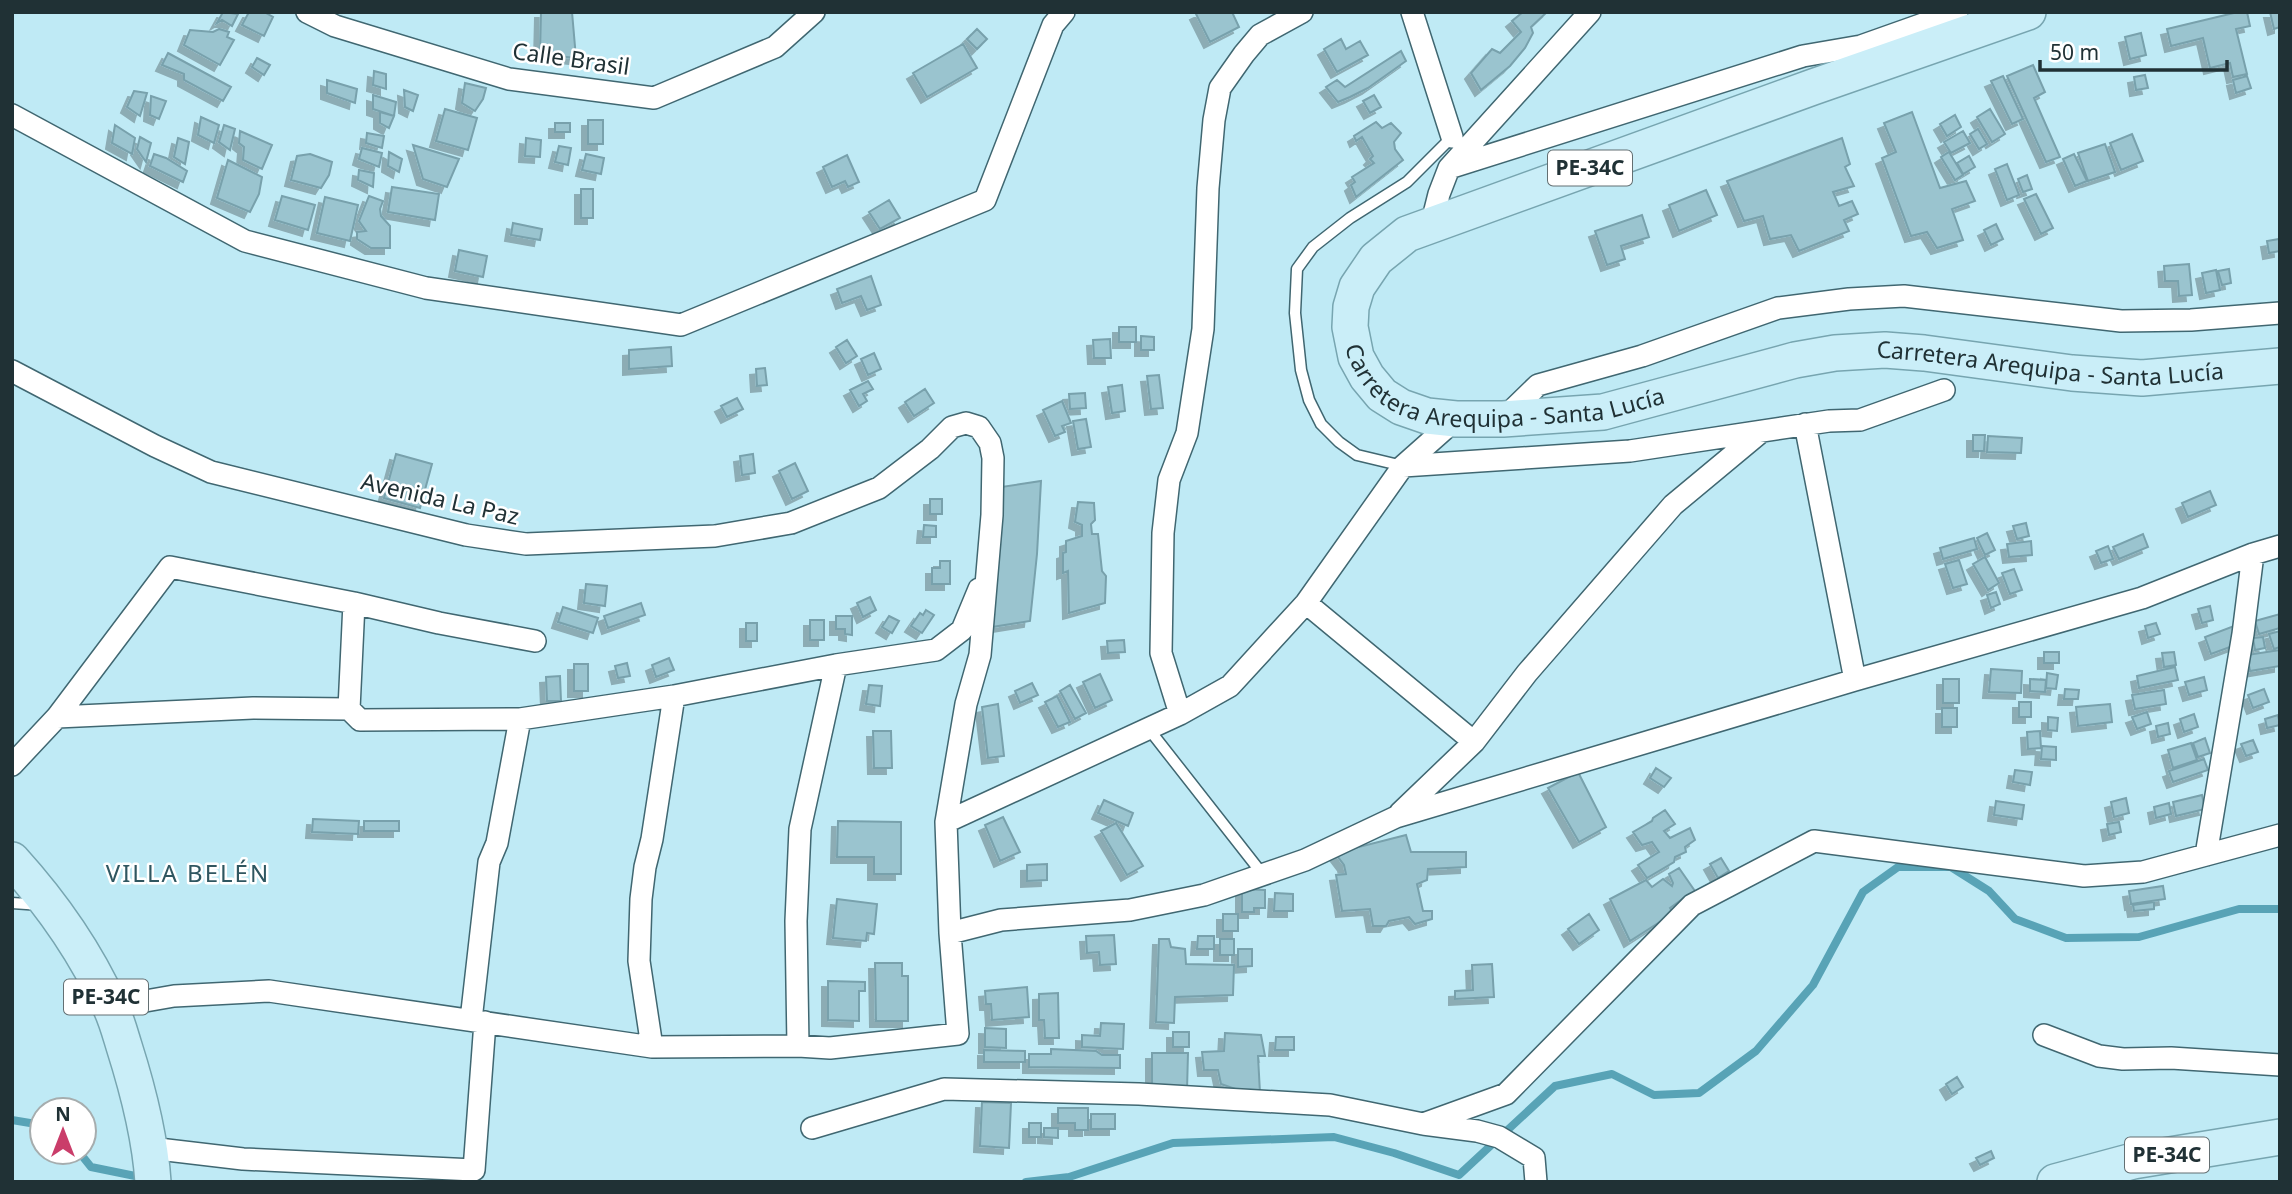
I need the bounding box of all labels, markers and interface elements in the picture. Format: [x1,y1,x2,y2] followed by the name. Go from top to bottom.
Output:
[2040,28,2227,72] scale bar
[510,34,632,82] street label: Calle Brasil
[2050,38,2099,66] text: 50 m
[1548,150,1632,186] road number: PE-34C
[1876,333,2225,393] street label: Carretera Arequipa - Santa Lucía
[1339,341,1668,435] street label: Carretera Arequipa - Santa Lucía
[358,464,522,532] street label: Avenida La Paz
[106,856,270,889] district label: VILLA BELÉN
[64,979,148,1014] road number: PE-34C
[28,1096,98,1166] north arrow
[55,1101,71,1127] text: N
[2125,1138,2209,1172] road number: PE-34C

